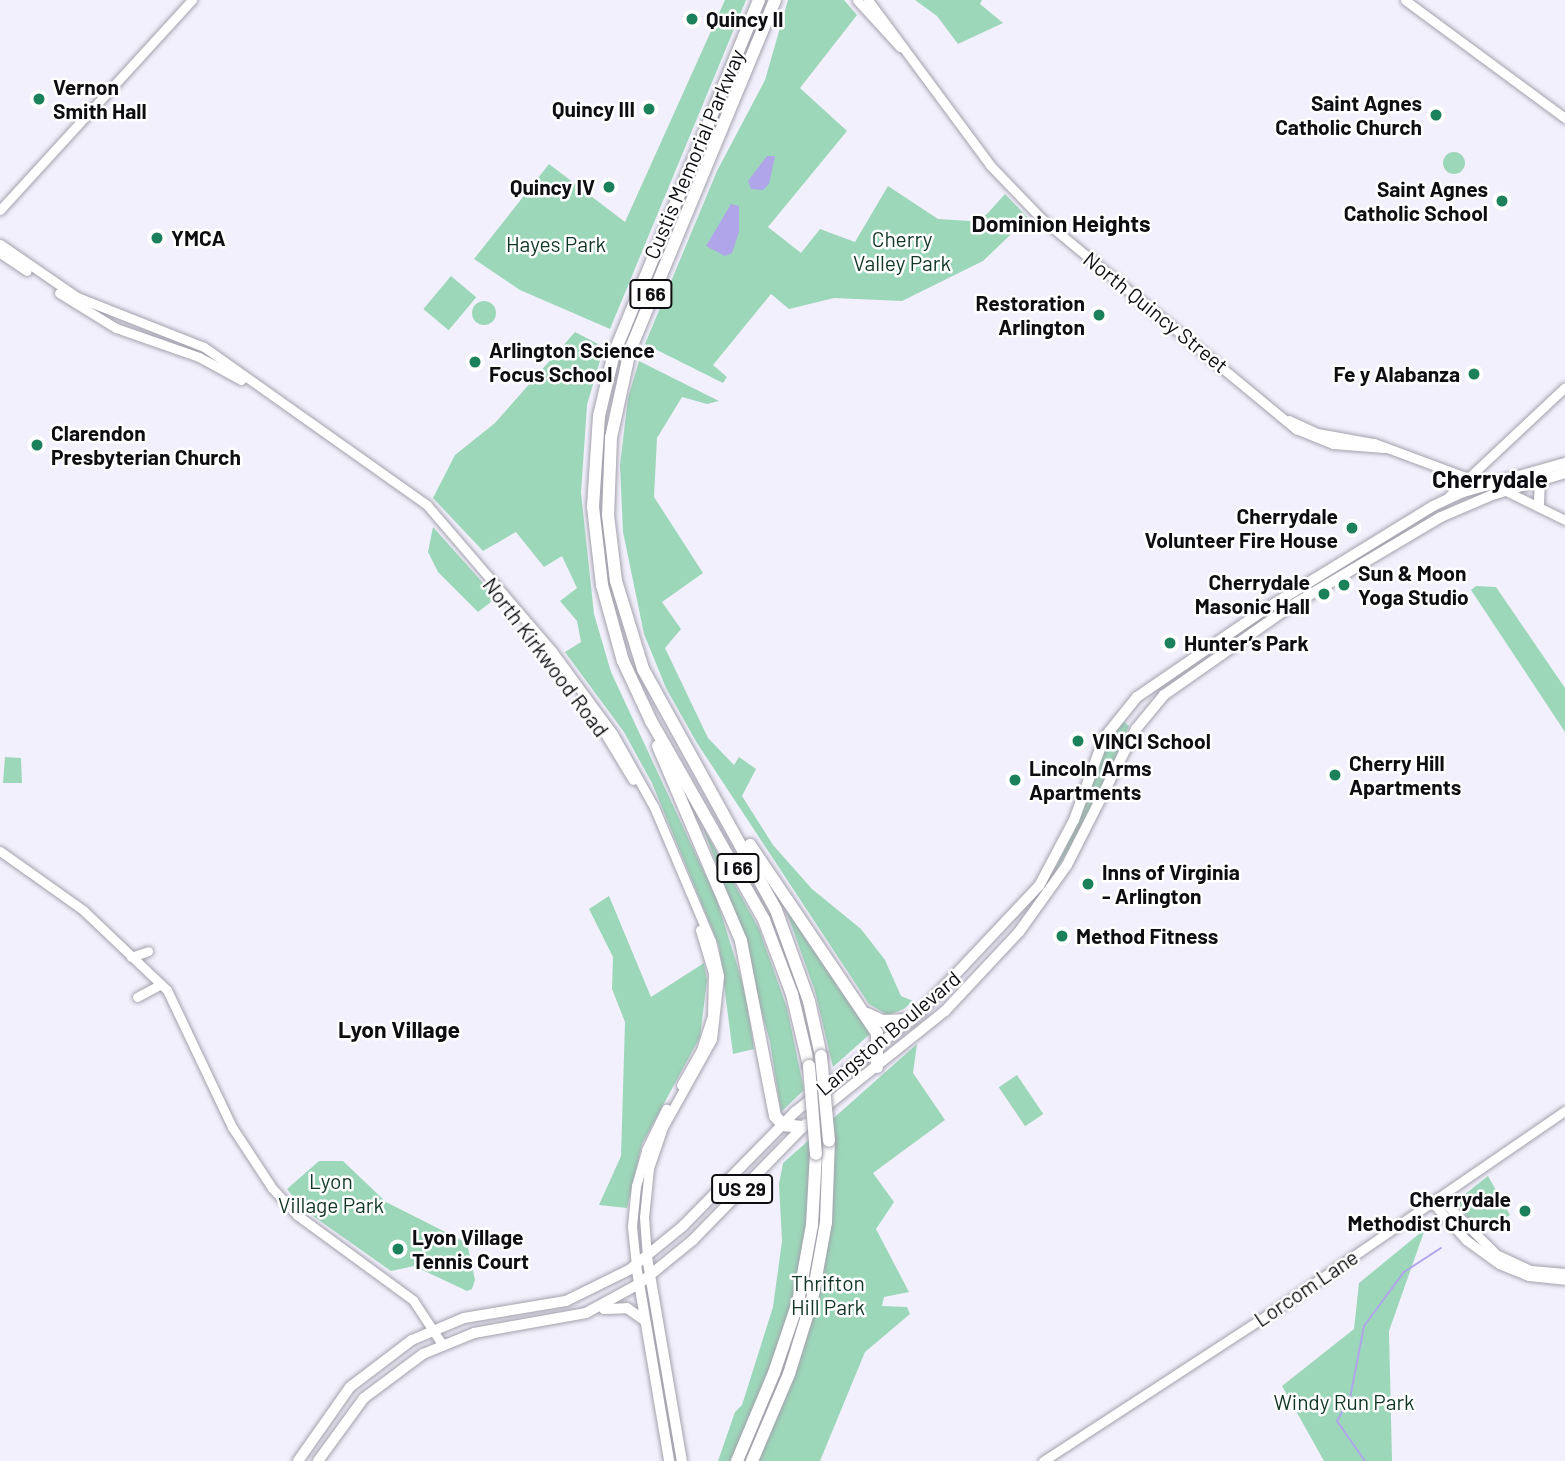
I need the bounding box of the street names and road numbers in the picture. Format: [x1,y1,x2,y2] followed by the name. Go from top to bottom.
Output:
[638,45,750,263] street label: Custis Memorial Parkway
[1079,246,1233,378] street label: North Quincy Street
[628,278,674,310] road number: I 66
[478,572,614,742] street label: North Kirkwood Road
[715,852,761,884] road number: I 66
[811,965,965,1101] street label: Langston Boulevard
[710,1174,774,1204] road number: US 29
[1249,1244,1363,1332] street label: Lorcom Lane

